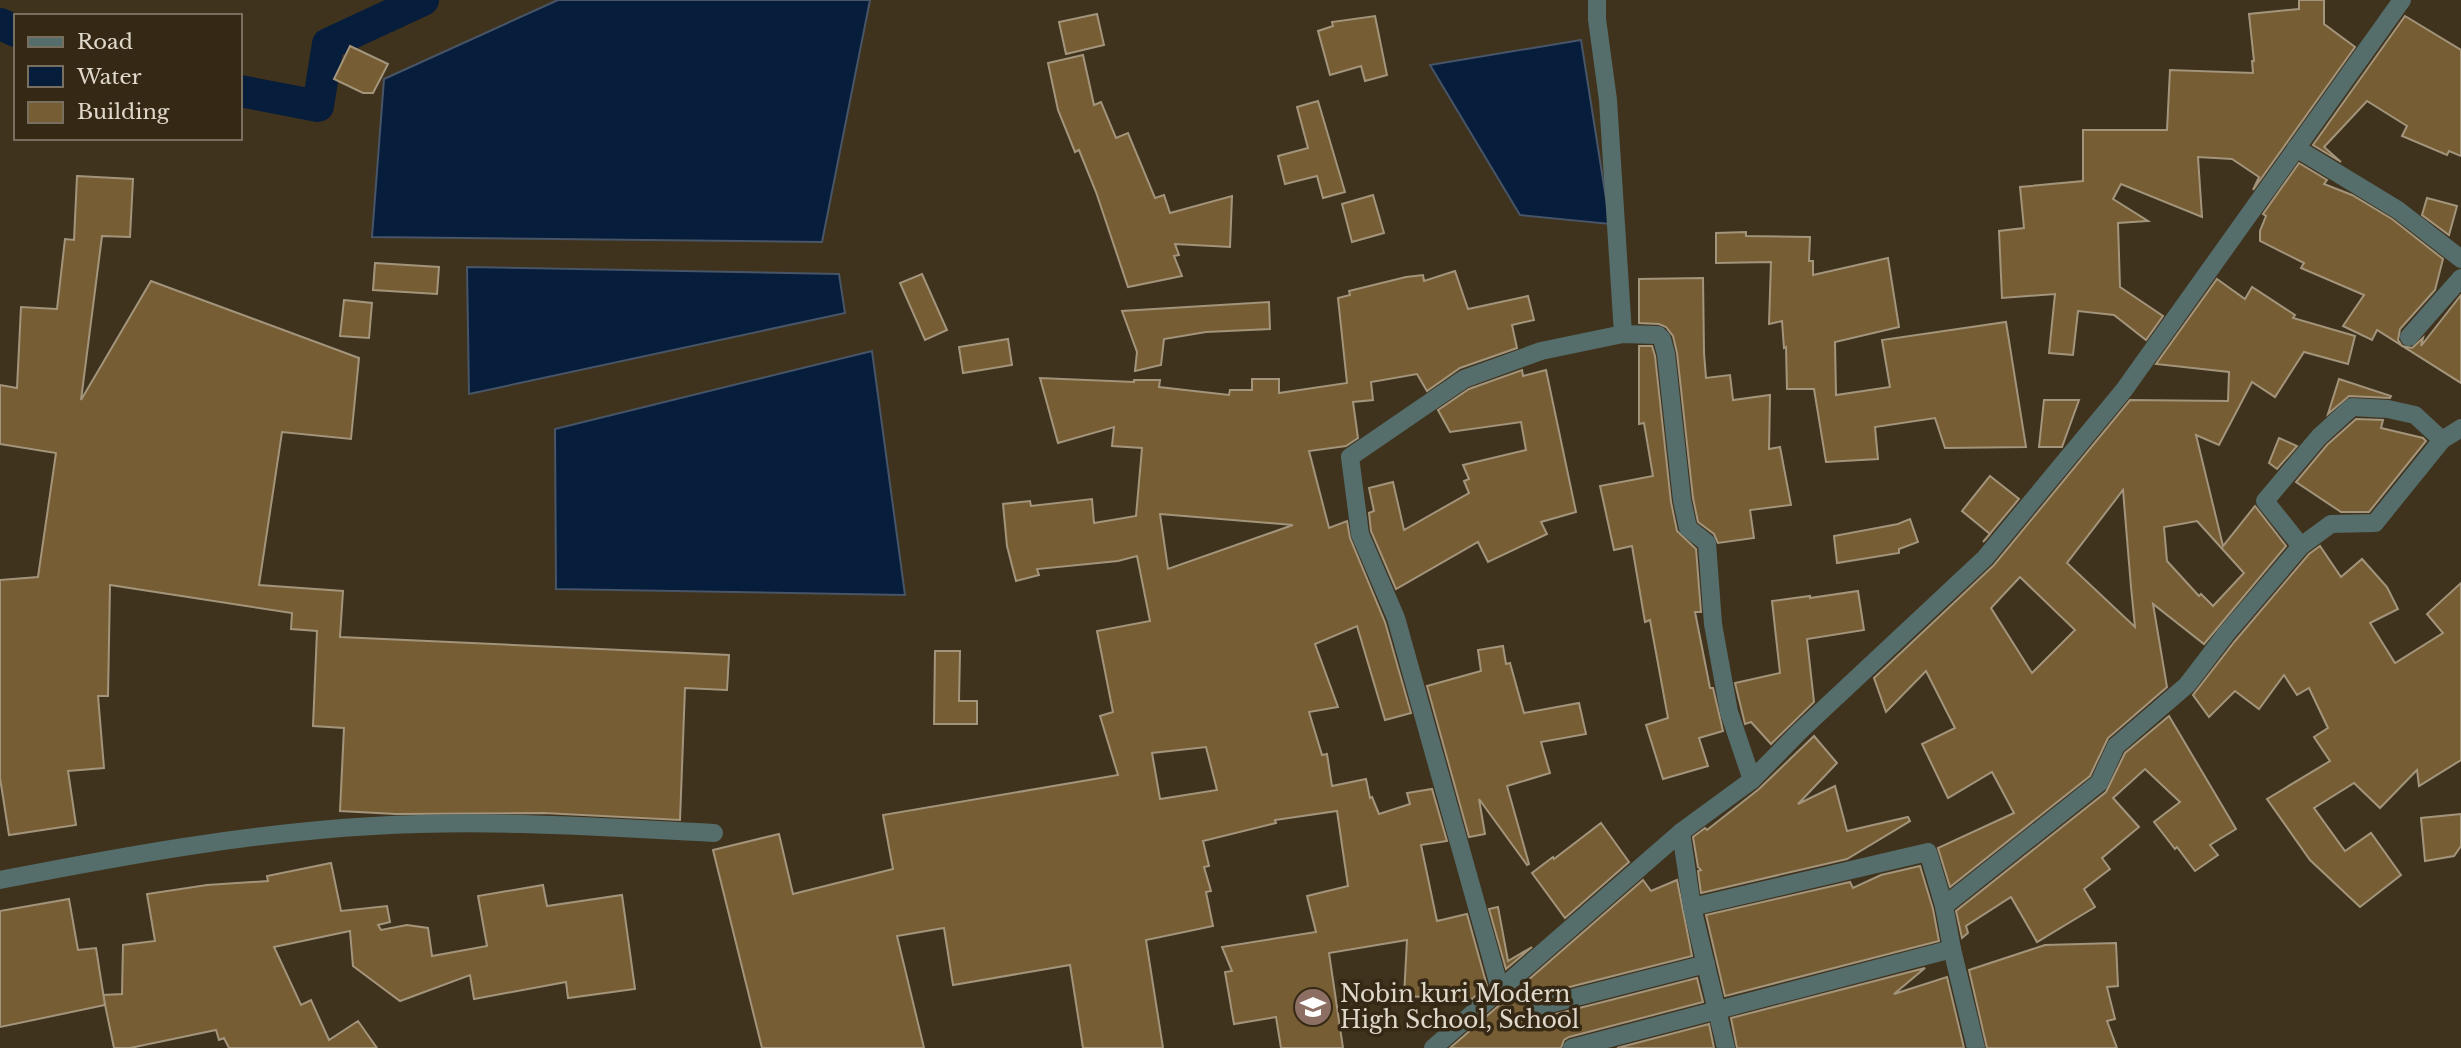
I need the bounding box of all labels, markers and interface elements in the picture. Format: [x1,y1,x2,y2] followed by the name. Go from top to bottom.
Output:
[14,14,242,140] legend
[77,29,133,55] text: Road
[76,64,141,90] text: Water
[77,99,170,125] text: Building
[1340,980,1579,1034] place label: Nobin kuri Modern High School, School
[1292,986,1334,1028] school or university icon: Nobin kuri Modern High School, School

